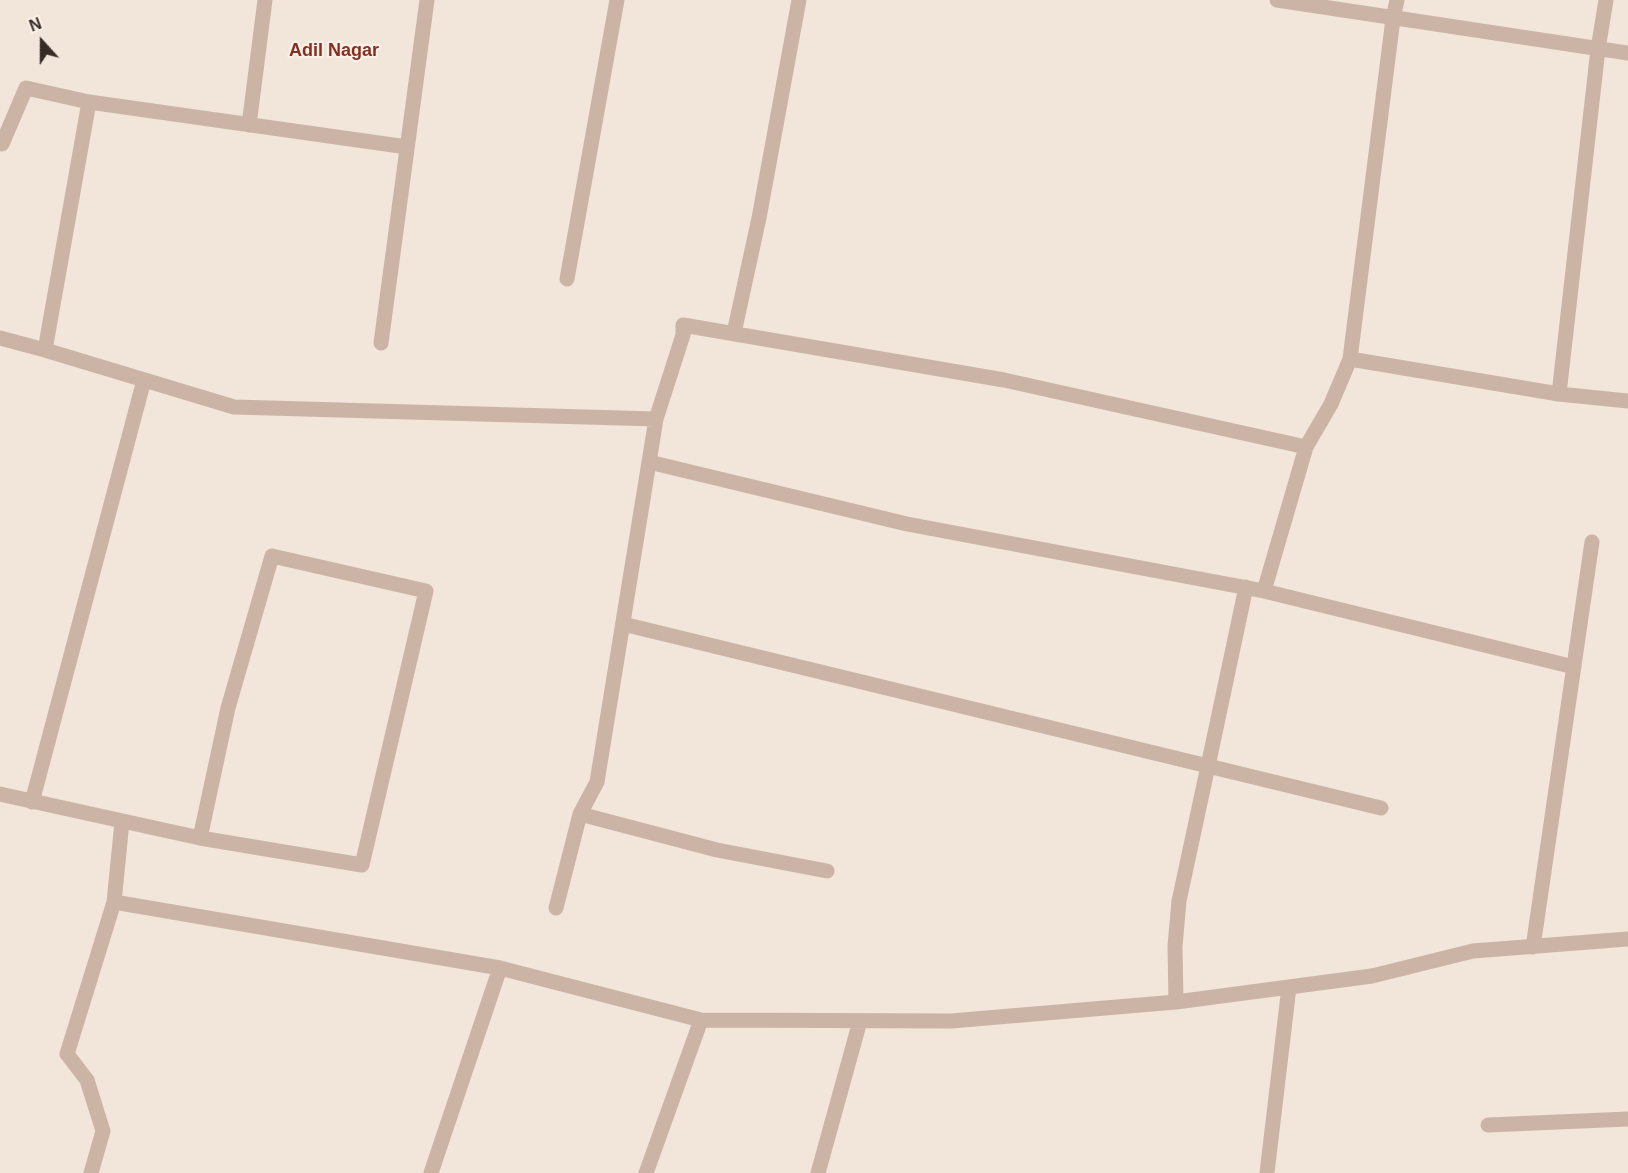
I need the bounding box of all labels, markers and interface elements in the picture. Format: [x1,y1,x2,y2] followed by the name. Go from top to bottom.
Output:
[12,12,72,72] north arrow
[27,15,44,35] text: N
[289,40,379,62] district label: Adil Nagar

